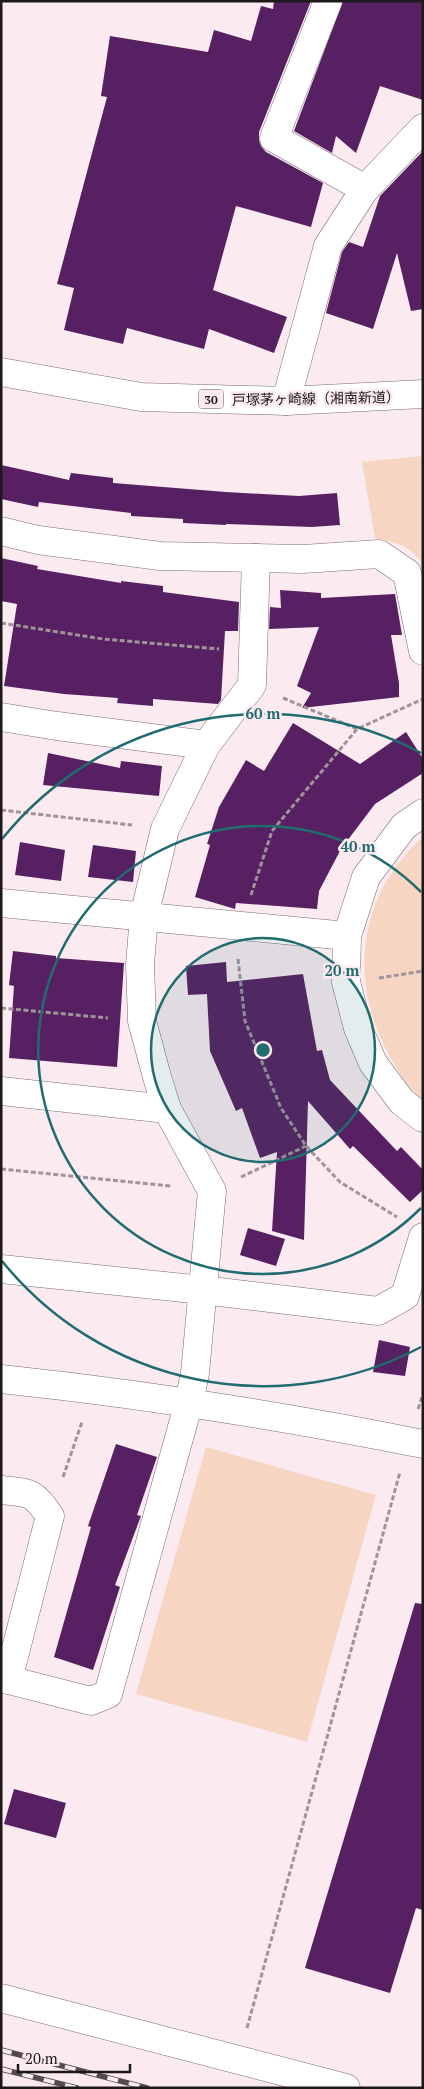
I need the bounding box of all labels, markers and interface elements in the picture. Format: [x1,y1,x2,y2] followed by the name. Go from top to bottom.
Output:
[232,387,400,409] street label: 戸塚茅ヶ崎線（湘南新道）
[198,389,224,408] road number: 30
[246,703,281,723] text: 60 m
[341,836,376,856] text: 40 m
[325,960,360,980] text: 20 m
[254,1041,272,1059] centre of rings
[18,2042,130,2074] scale bar
[25,2048,58,2068] text: 20 m

